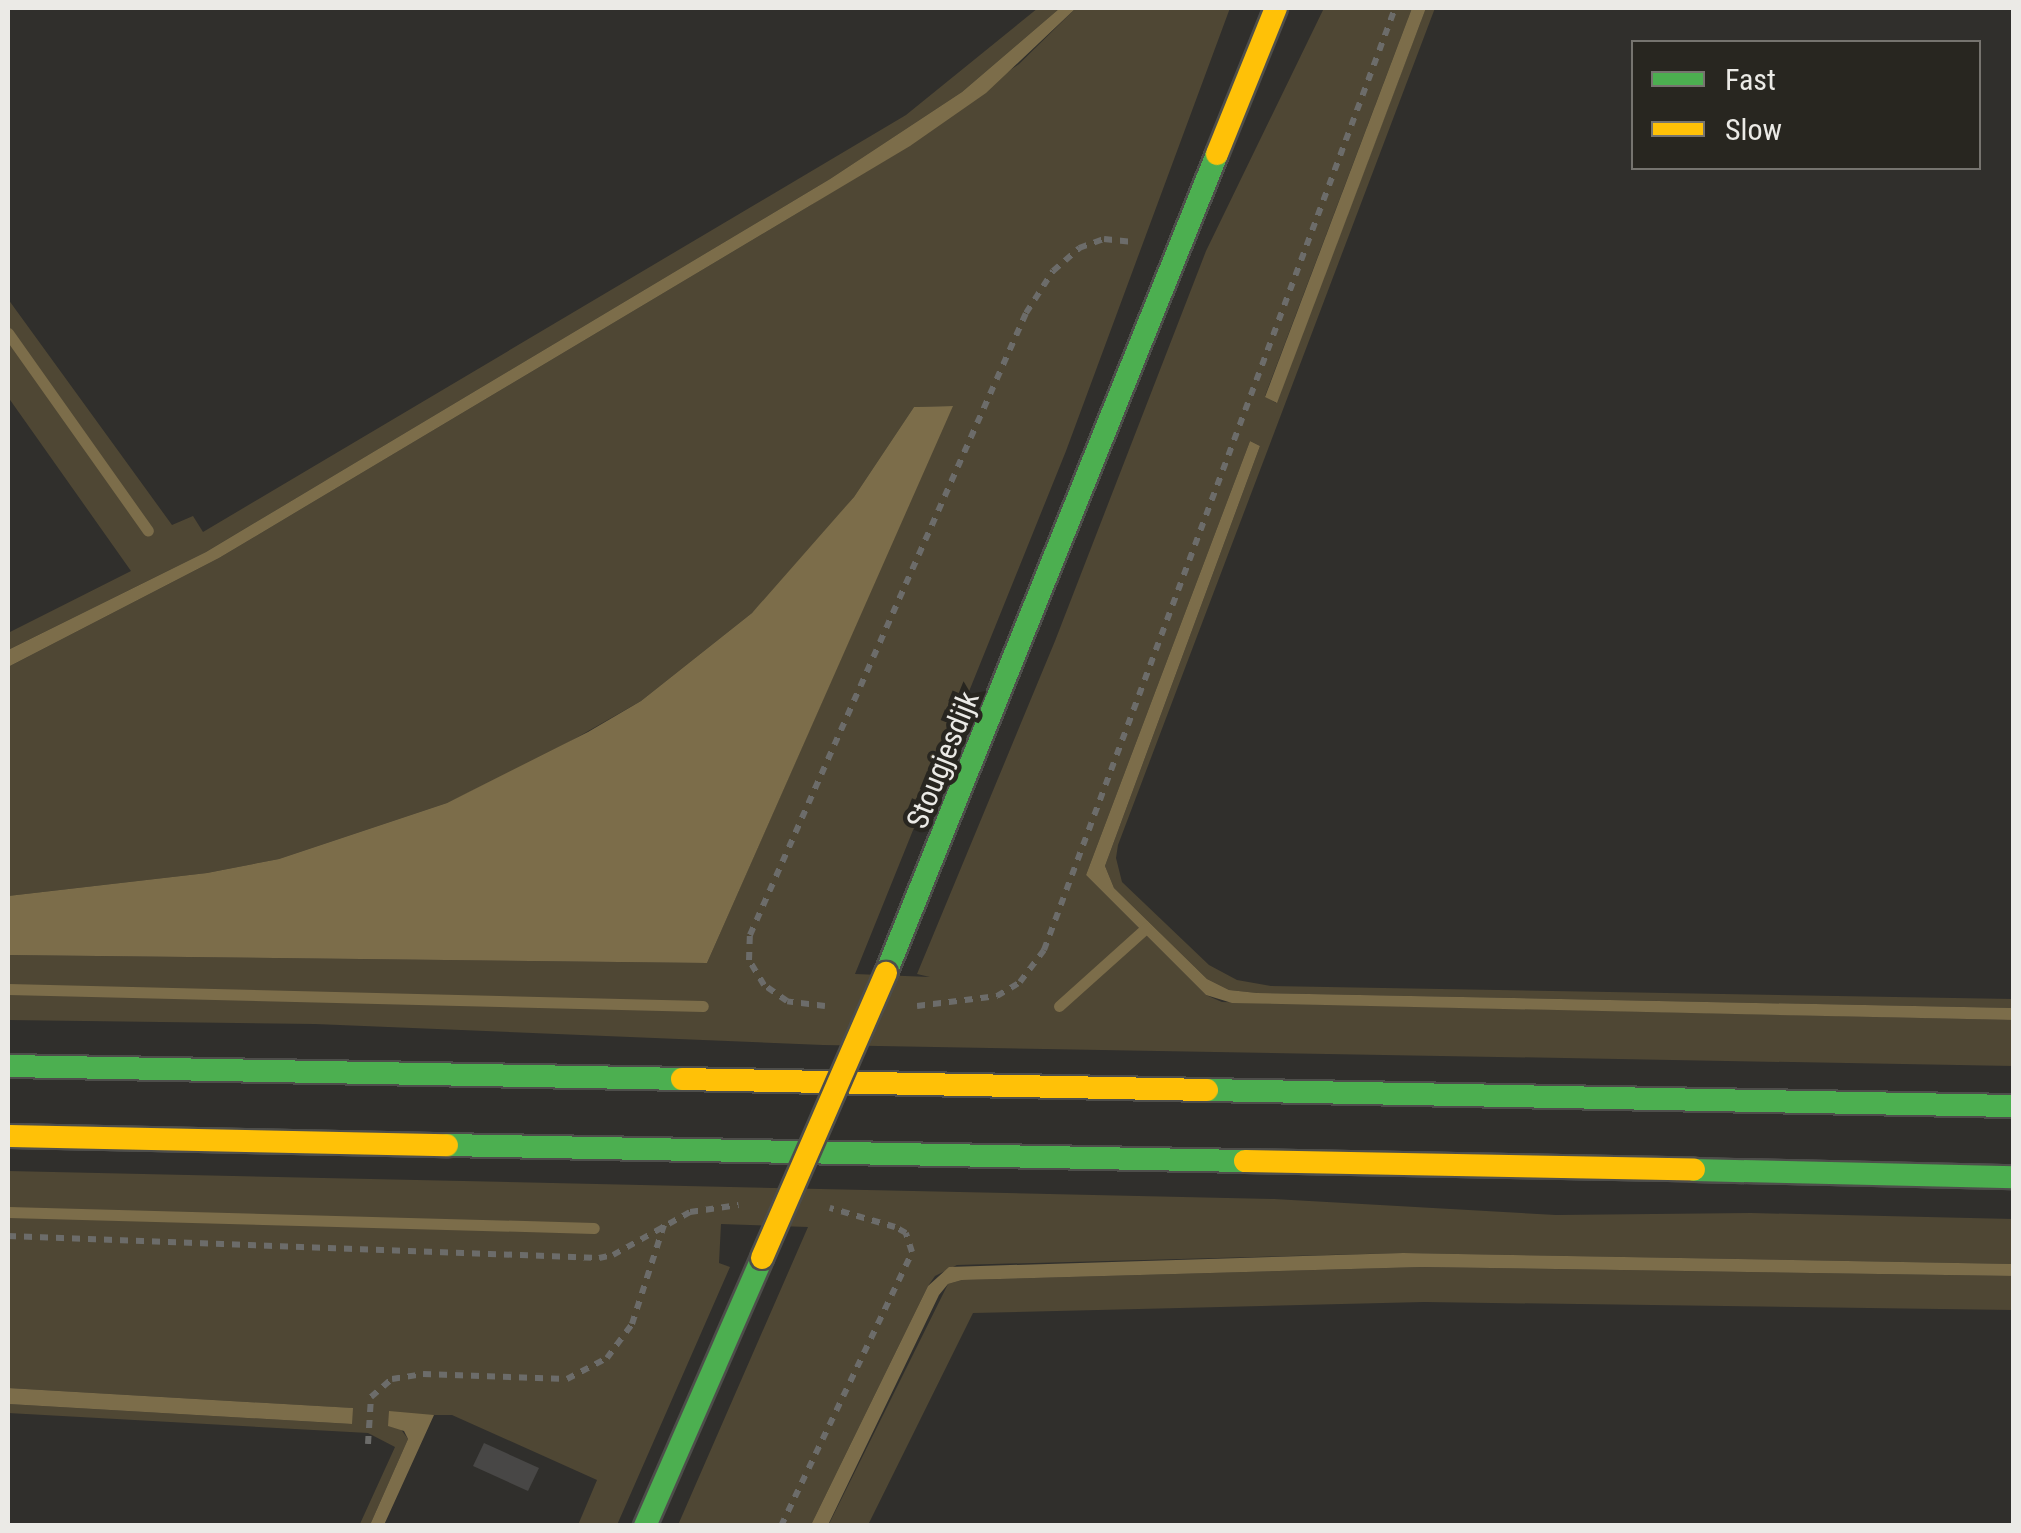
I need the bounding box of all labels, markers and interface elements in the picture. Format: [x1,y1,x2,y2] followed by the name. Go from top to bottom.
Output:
[1631,40,1981,170] legend
[1725,62,1776,97] text: Fast
[1725,112,1782,147] text: Slow
[899,686,987,834] street label: Stougjesdijk

